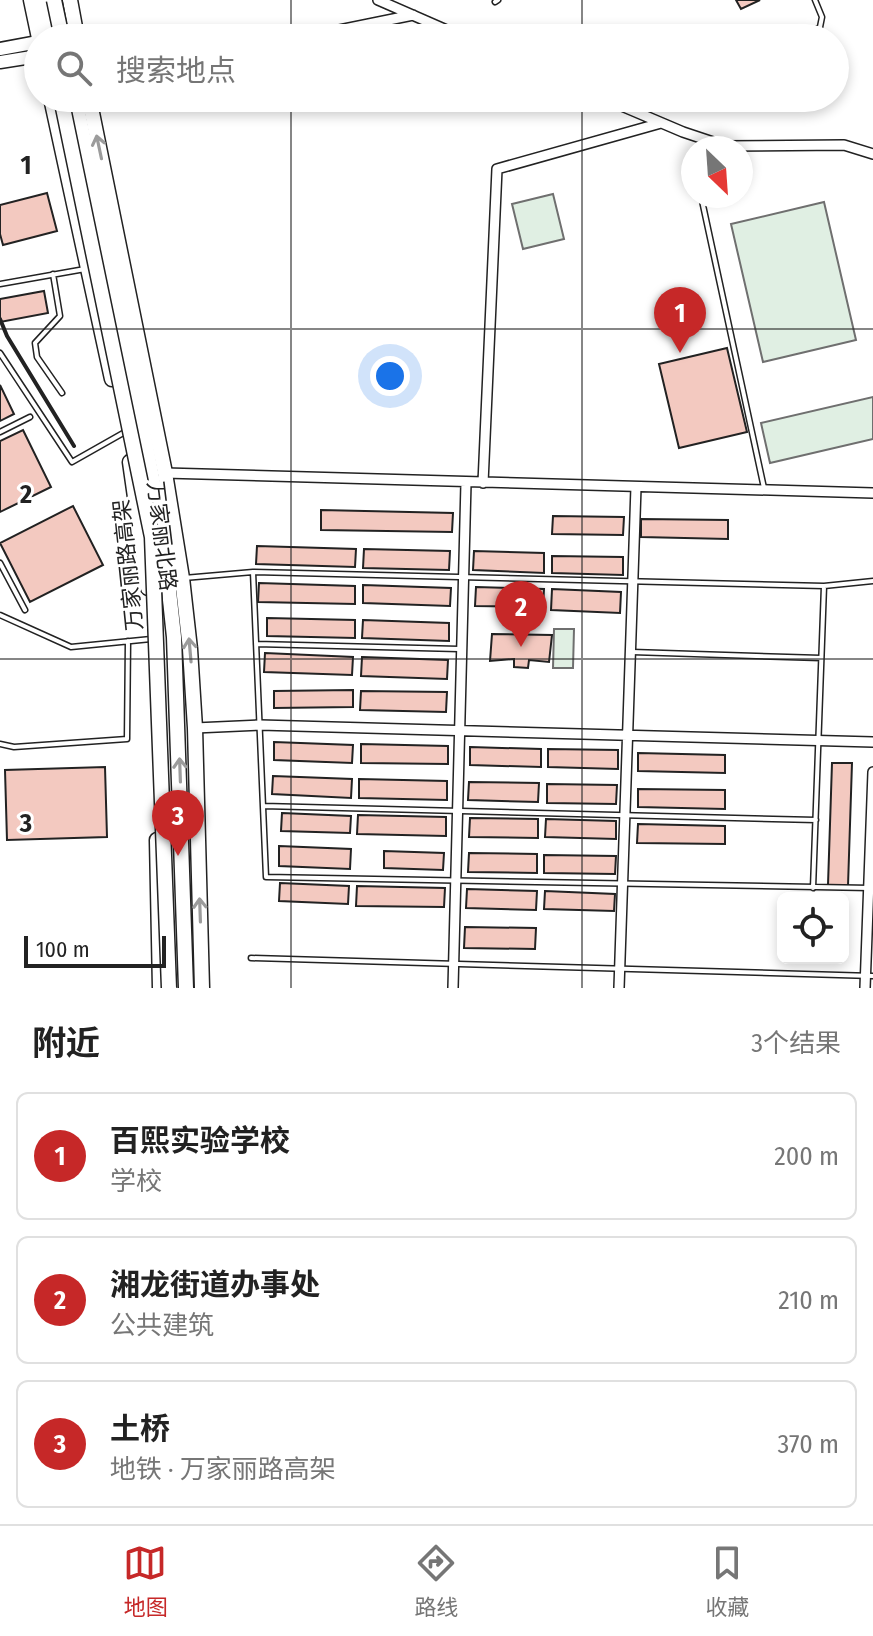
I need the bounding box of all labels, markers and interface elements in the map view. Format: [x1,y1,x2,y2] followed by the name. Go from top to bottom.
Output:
[24,24,849,112] search box
[52,46,96,90] icon: search
[116,53,236,89] text: 搜索地点
[90,134,105,160] one-way arrow
[681,136,753,208] north arrow
[21,150,32,181] text: 1
[654,287,706,353] pin: 1
[370,356,410,396] your location
[19,479,32,510] text: 2
[142,480,182,592] street label: 万家丽北路
[108,498,148,632] street label: 万家丽路高架
[495,581,547,647] pin: 2
[182,637,197,664] one-way arrow
[172,757,187,784] one-way arrow
[152,790,204,856] pin: 3
[19,808,32,839] text: 3
[777,892,849,964] map controls
[777,892,849,964] button: locate
[192,897,208,924] one-way arrow
[24,932,166,968] scale bar
[36,936,90,963] text: 100 m
[32,1023,100,1064] text: 附近
[751,1028,841,1059] text: 3个结果
[110,1123,290,1159] text: 百熙实验学校
[55,1141,66,1172] text: 1
[774,1141,839,1172] text: 200 m
[110,1166,162,1197] text: 学校
[110,1267,320,1303] text: 湘龙街道办事处
[54,1285,66,1316] text: 2
[778,1285,839,1316] text: 210 m
[110,1310,214,1341] text: 公共建筑
[110,1411,170,1447] text: 土桥
[54,1429,66,1460] text: 3
[778,1429,839,1460] text: 370 m
[110,1454,336,1485] text: 地铁 · 万家丽路高架
[123,1541,168,1621] tab: 地图
[414,1541,459,1621] tab: 路线
[705,1541,750,1621] tab: 收藏

